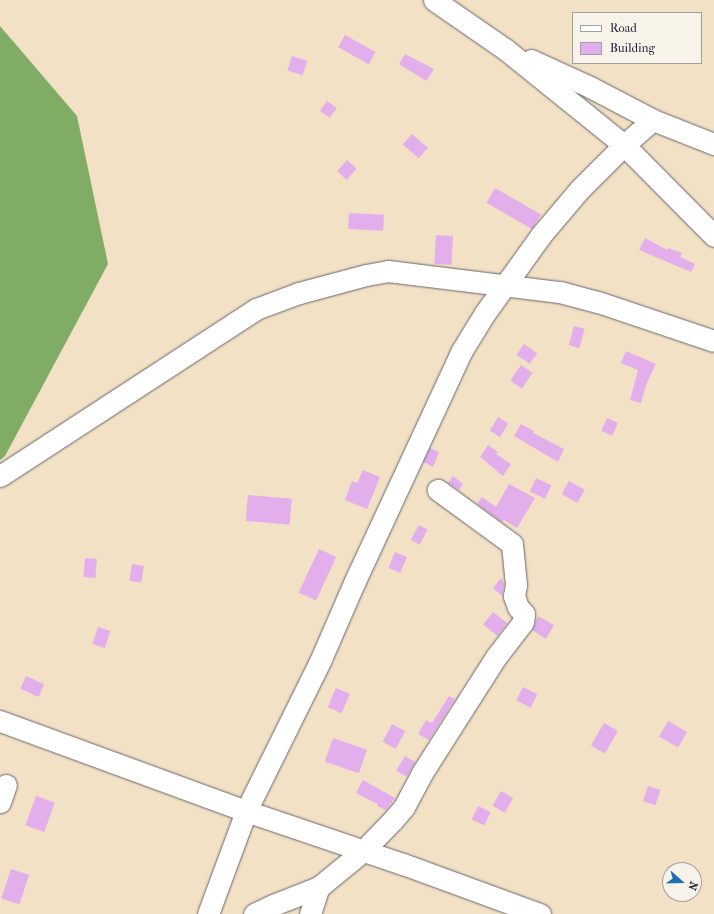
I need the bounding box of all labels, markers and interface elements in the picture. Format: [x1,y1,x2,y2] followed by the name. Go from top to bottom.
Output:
[572,12,702,64] legend
[610,21,637,35] text: Road
[610,41,655,55] text: Building
[662,862,702,902] north arrow
[685,880,700,892] text: N

